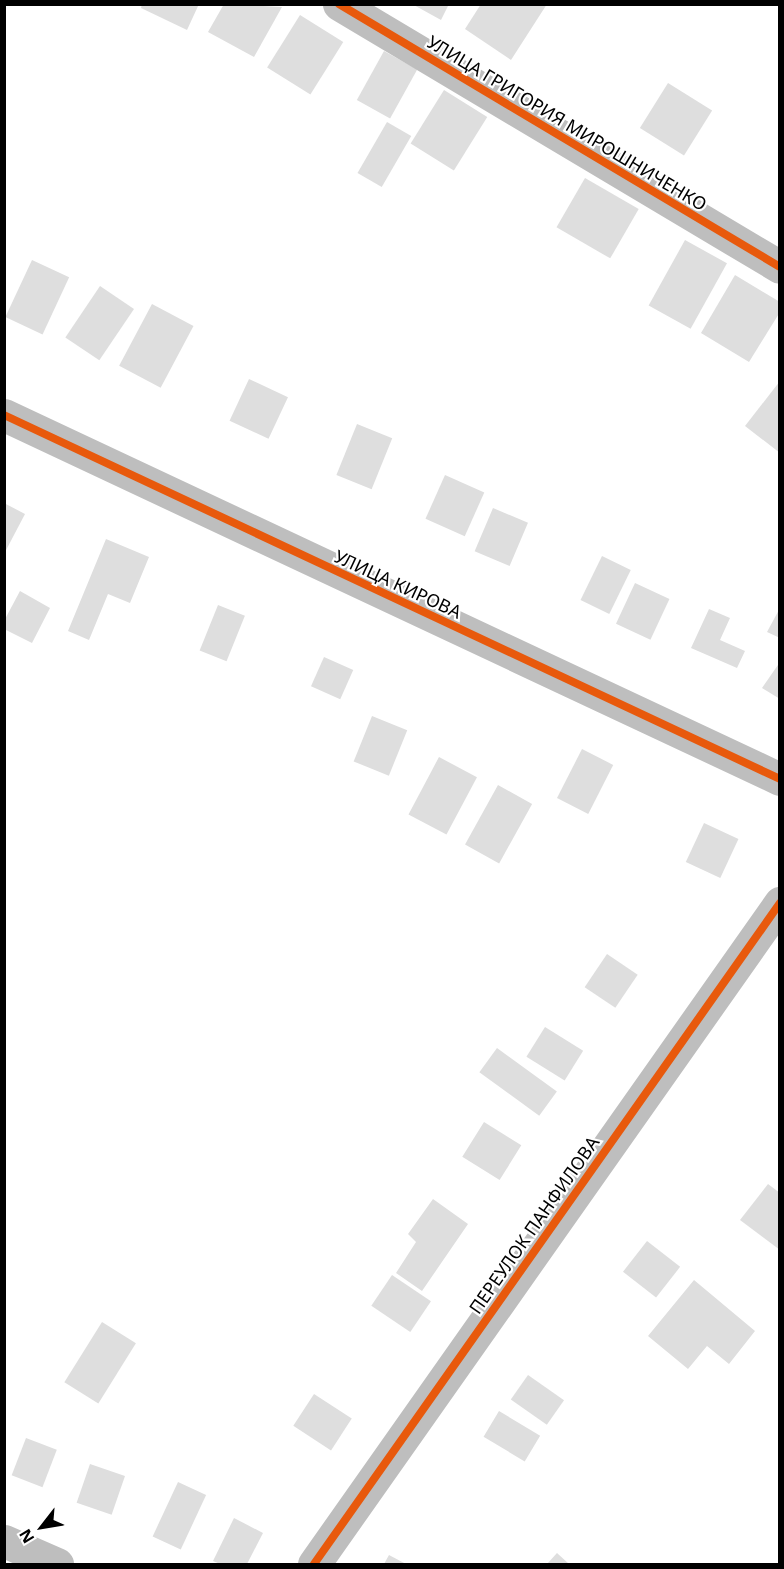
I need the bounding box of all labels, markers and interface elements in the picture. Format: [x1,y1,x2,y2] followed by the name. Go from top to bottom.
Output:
[423,31,711,215] street label: УЛИЦА ГРИГОРИЯ МИРОШНИЧЕНКО
[331,545,465,623] street label: УЛИЦА КИРОВА
[464,1132,604,1318] street label: ПЕРЕУЛОК ПАНФИЛОВА
[12,1497,72,1557] north arrow
[14,1525,39,1548] text: N

